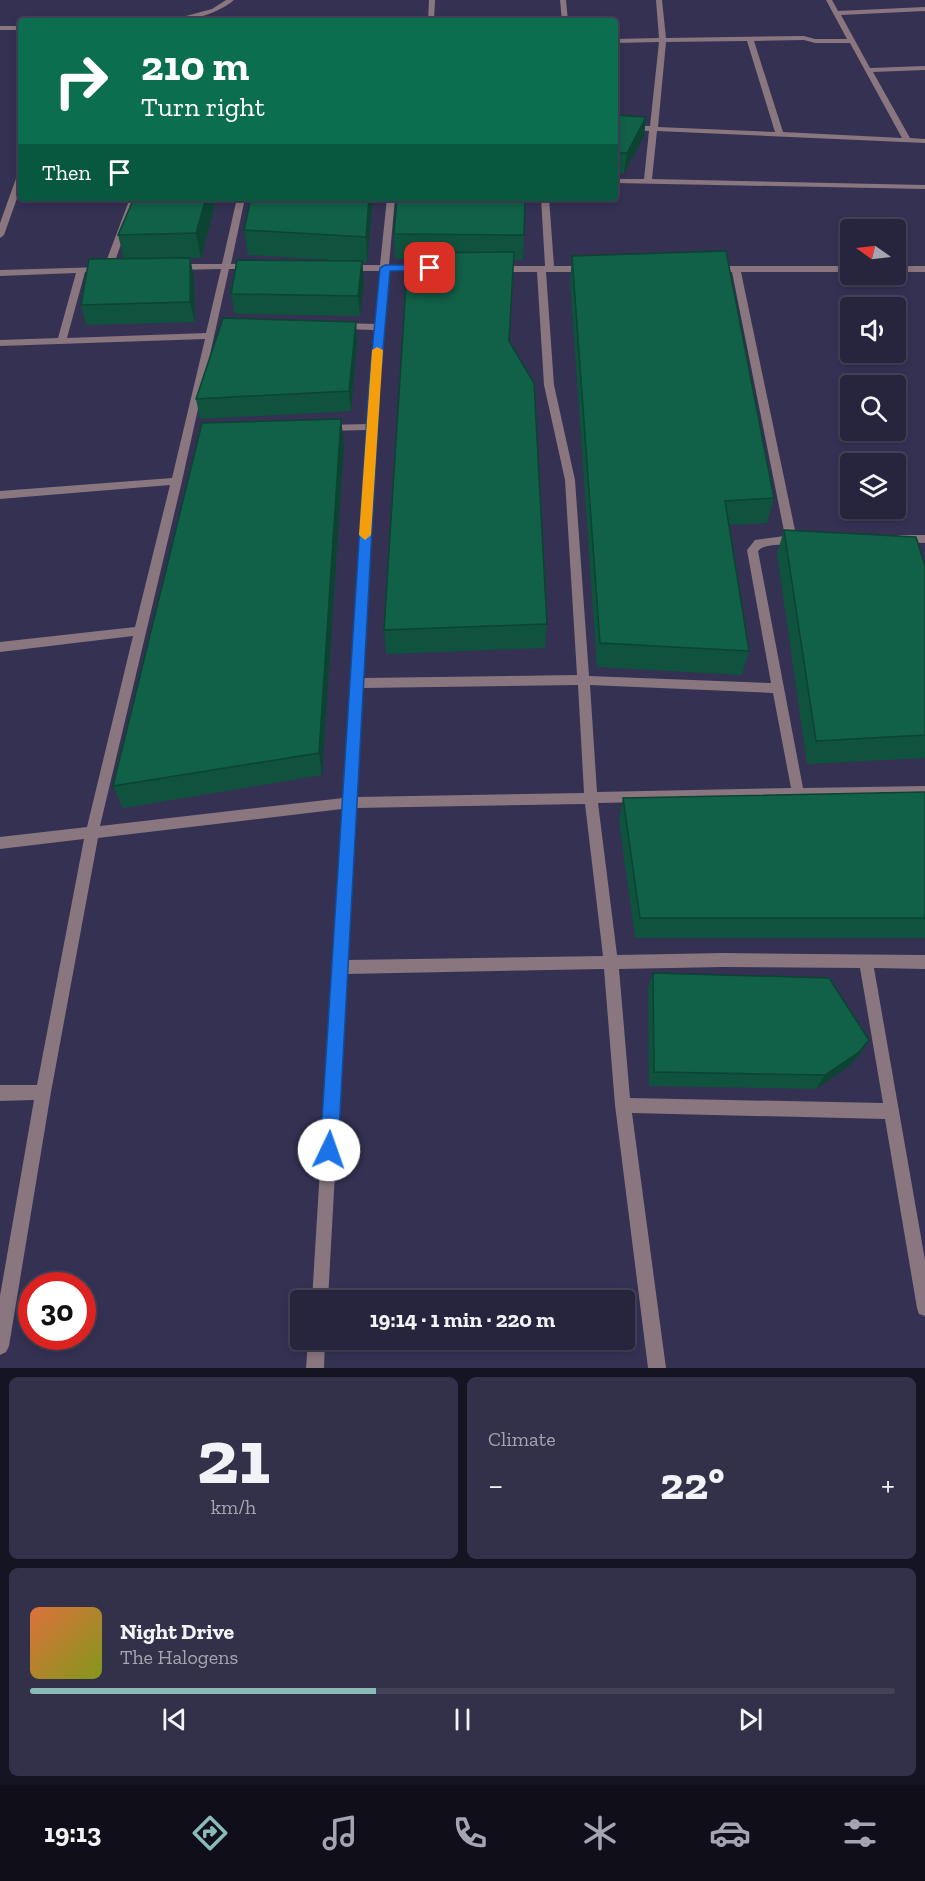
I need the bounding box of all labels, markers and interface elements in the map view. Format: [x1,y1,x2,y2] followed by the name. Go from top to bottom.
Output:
[141,40,249,91] text: 210 m
[42,42,120,120] icon: right
[141,91,265,123] text: Turn right
[103,156,136,189] icon: arrive
[42,159,91,186] text: Then
[840,219,906,285] north arrow
[840,219,906,519] map controls
[404,242,455,293] pin
[413,251,446,284] icon: arrive
[840,297,906,363] button: sound
[840,375,906,441] button: search
[840,453,906,519] button: layers
[297,1118,361,1182] position arrow
[18,1272,96,1350] speed limit sign: 30
[370,1306,555,1333] text: 19:14 · 1 min · 220 m
[197,1409,270,1503] text: 21
[488,1427,556,1451] text: Climate
[660,1457,725,1511] text: 22°
[488,1465,503,1504] text: −
[881,1465,895,1504] text: +
[211,1495,256,1519] text: km/h
[120,1618,234,1645] text: Night Drive
[120,1645,238,1669] text: The Halogens
[158,1703,191,1736] icon: previous
[446,1703,479,1736] icon: pause
[734,1703,767,1736] icon: next
[189,1812,231,1854] icon: directions
[319,1812,361,1854] icon: music
[449,1812,491,1854] icon: phone
[579,1812,621,1854] icon: climate
[709,1812,751,1854] icon: car
[839,1812,881,1854] icon: filters
[44,1817,101,1849] text: 19:13

